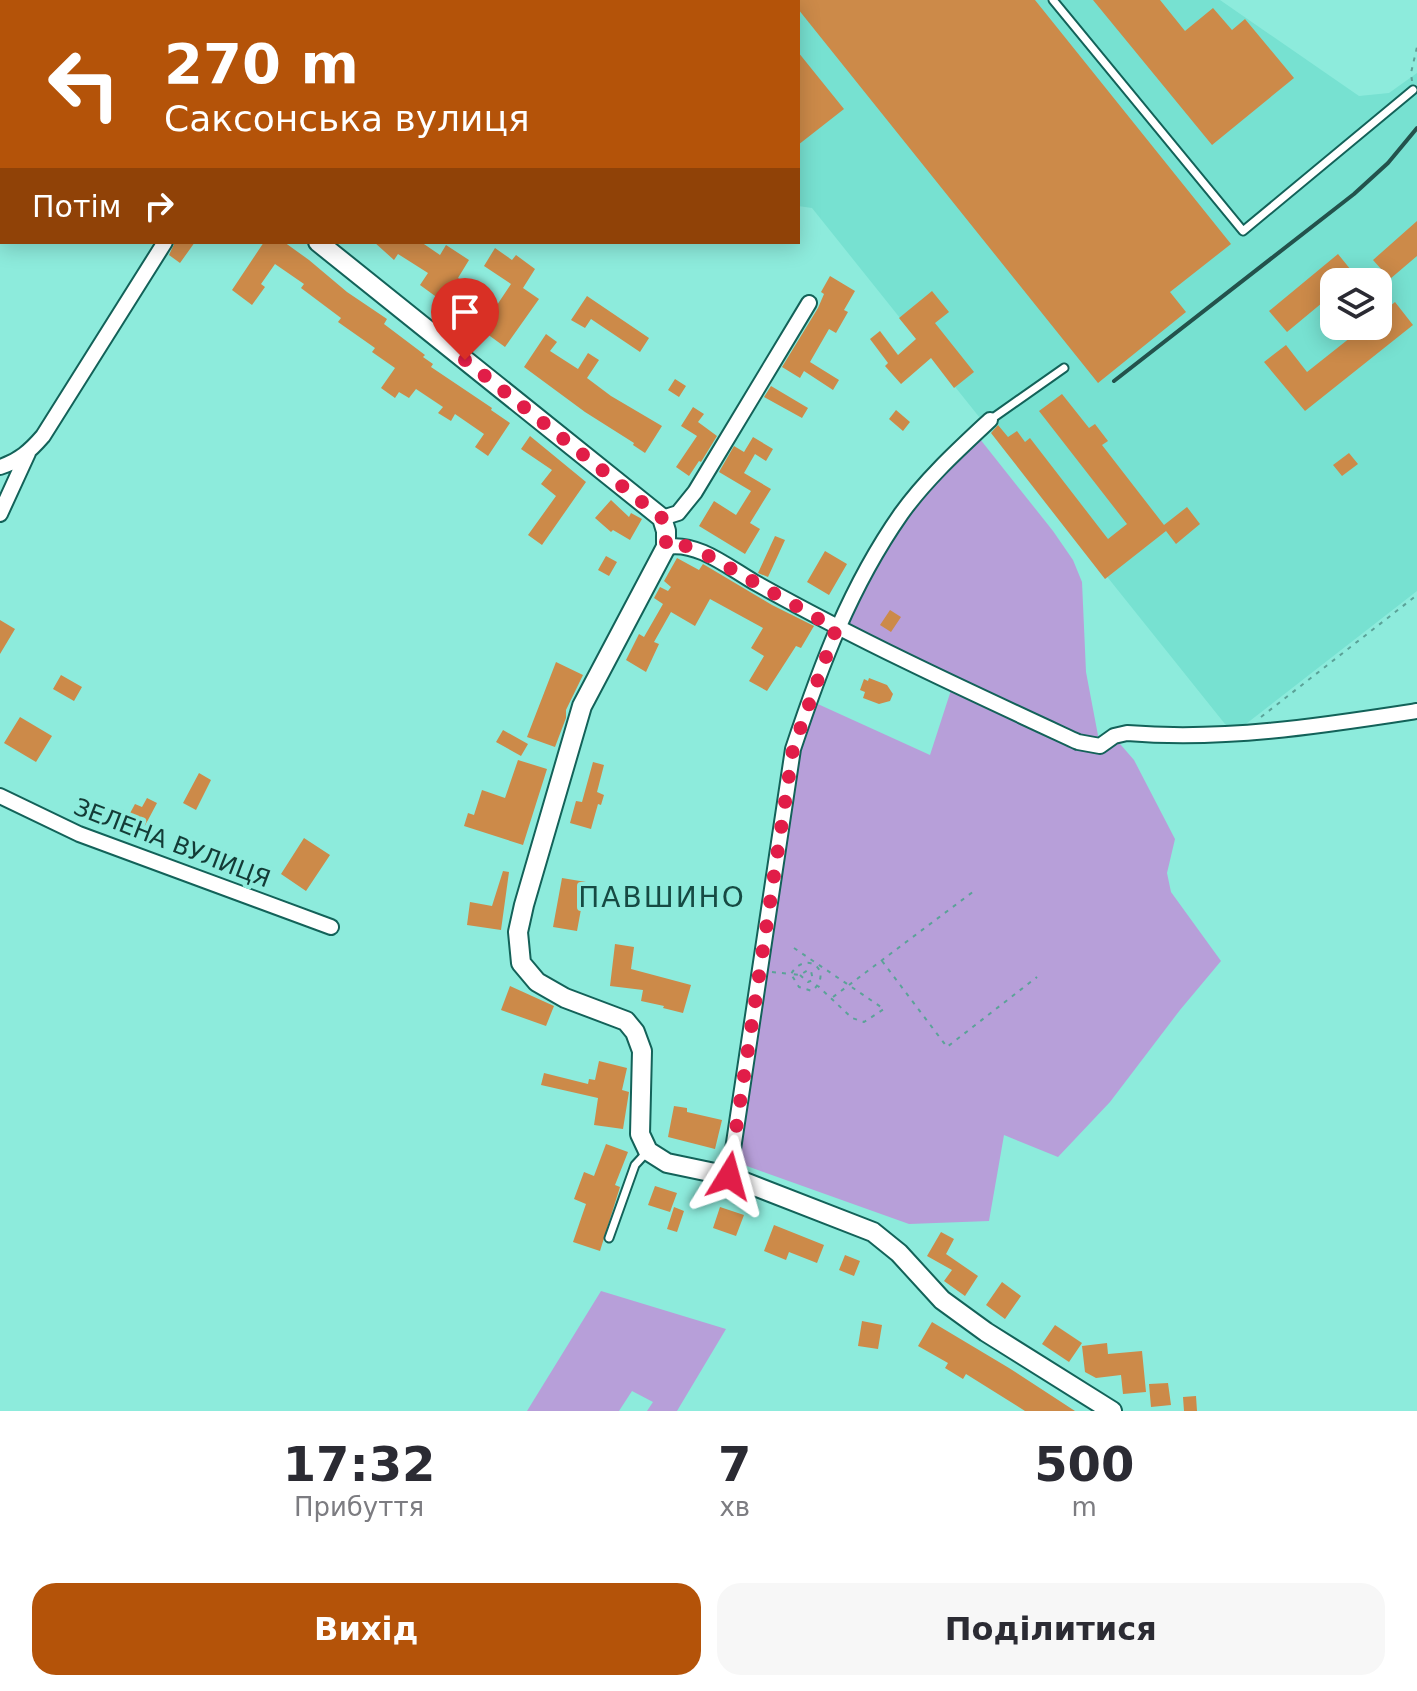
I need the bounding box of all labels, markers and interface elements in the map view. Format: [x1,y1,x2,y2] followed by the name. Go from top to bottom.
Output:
[164,31,359,96] text: 270 m
[32,32,136,136] icon: left
[164,98,530,139] text: Саксонська вулиця
[137,184,181,228] icon: right
[32,189,121,224] text: Потім
[1320,268,1392,340] map controls
[1320,268,1392,340] button: layers
[431,278,499,360] pin
[443,290,487,334] icon: arrive
[70,793,274,893] street label: ЗЕЛЕНА ВУЛИЦЯ
[578,881,746,914] district label: ПАВШИНО
[687,1134,771,1218] position arrow
[283,1436,435,1492] text: 17:32
[718,1436,751,1492] text: 7
[1034,1436,1134,1492] text: 500
[294,1492,424,1522] text: Прибуття
[719,1492,750,1522] text: хв
[1072,1492,1097,1522] text: m
[32,1583,701,1675] button: Вихід
[717,1583,1385,1675] button: Поділитися

